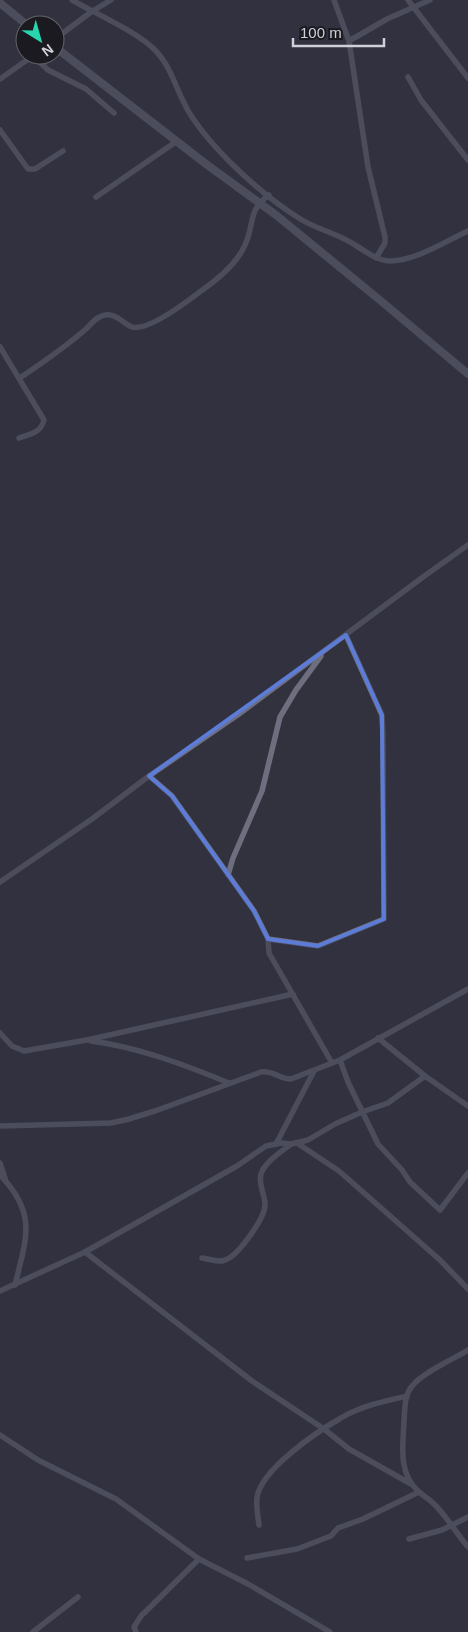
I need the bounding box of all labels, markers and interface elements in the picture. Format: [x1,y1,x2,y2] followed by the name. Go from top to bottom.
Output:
[15,15,65,65] north arrow
[293,15,384,47] scale bar
[300,24,342,41] text: 100 m
[39,41,57,60] text: N

